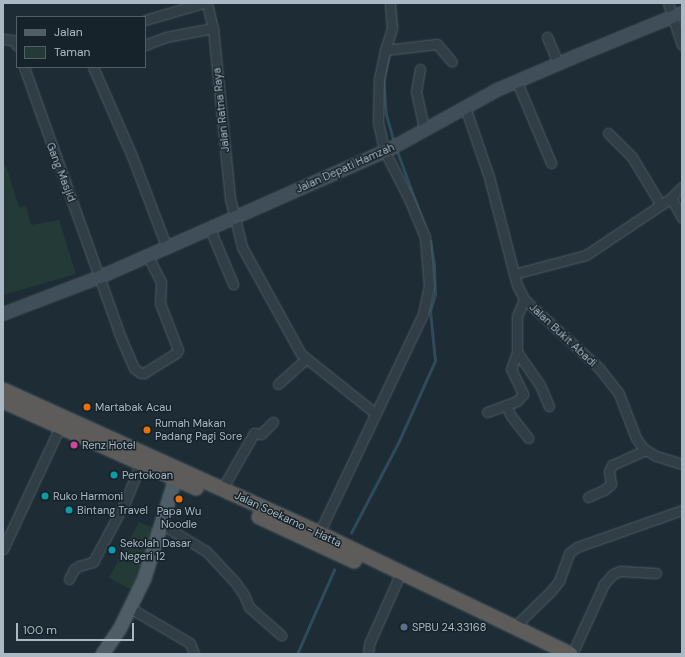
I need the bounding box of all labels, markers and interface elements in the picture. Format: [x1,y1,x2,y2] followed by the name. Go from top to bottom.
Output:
[16,16,146,68] legend
[54,24,83,40] text: Jalan
[54,44,90,60] text: Taman
[210,67,232,153] street label: Jalan Ratna Raya
[44,140,78,204] street label: Gang Masjid
[294,140,396,196] street label: Jalan Depati Hamzah
[527,300,599,370] street label: Jalan Bukit Abadi
[95,400,172,414] place label: Martabak Acau
[82,402,92,412] marker: Martabak Acau
[155,417,242,443] place label: Rumah Makan Padang Pagi Sore
[142,425,152,435] marker: Rumah Makan Padang Pagi Sore
[82,438,135,452] place label: Renz Hotel
[69,440,79,450] marker: Renz Hotel
[122,468,173,482] place label: Pertokoan
[109,470,119,480] marker: Pertokoan
[232,488,344,550] street label: Jalan Soekarno - Hatta
[53,489,123,503] place label: Ruko Harmoni
[40,491,50,501] marker: Ruko Harmoni
[174,494,184,504] marker: Papa Wu Noodle
[77,503,148,517] place label: Bintang Travel
[64,505,74,515] marker: Bintang Travel
[157,505,201,531] place label: Papa Wu Noodle
[120,537,191,563] place label: Sekolah Dasar Negeri 12
[107,545,117,555] marker: Sekolah Dasar Negeri 12
[18,615,136,641] scale bar
[412,620,486,634] place label: SPBU 24.33168
[23,622,57,638] text: 100 m
[399,622,409,632] marker: SPBU 24.33168

